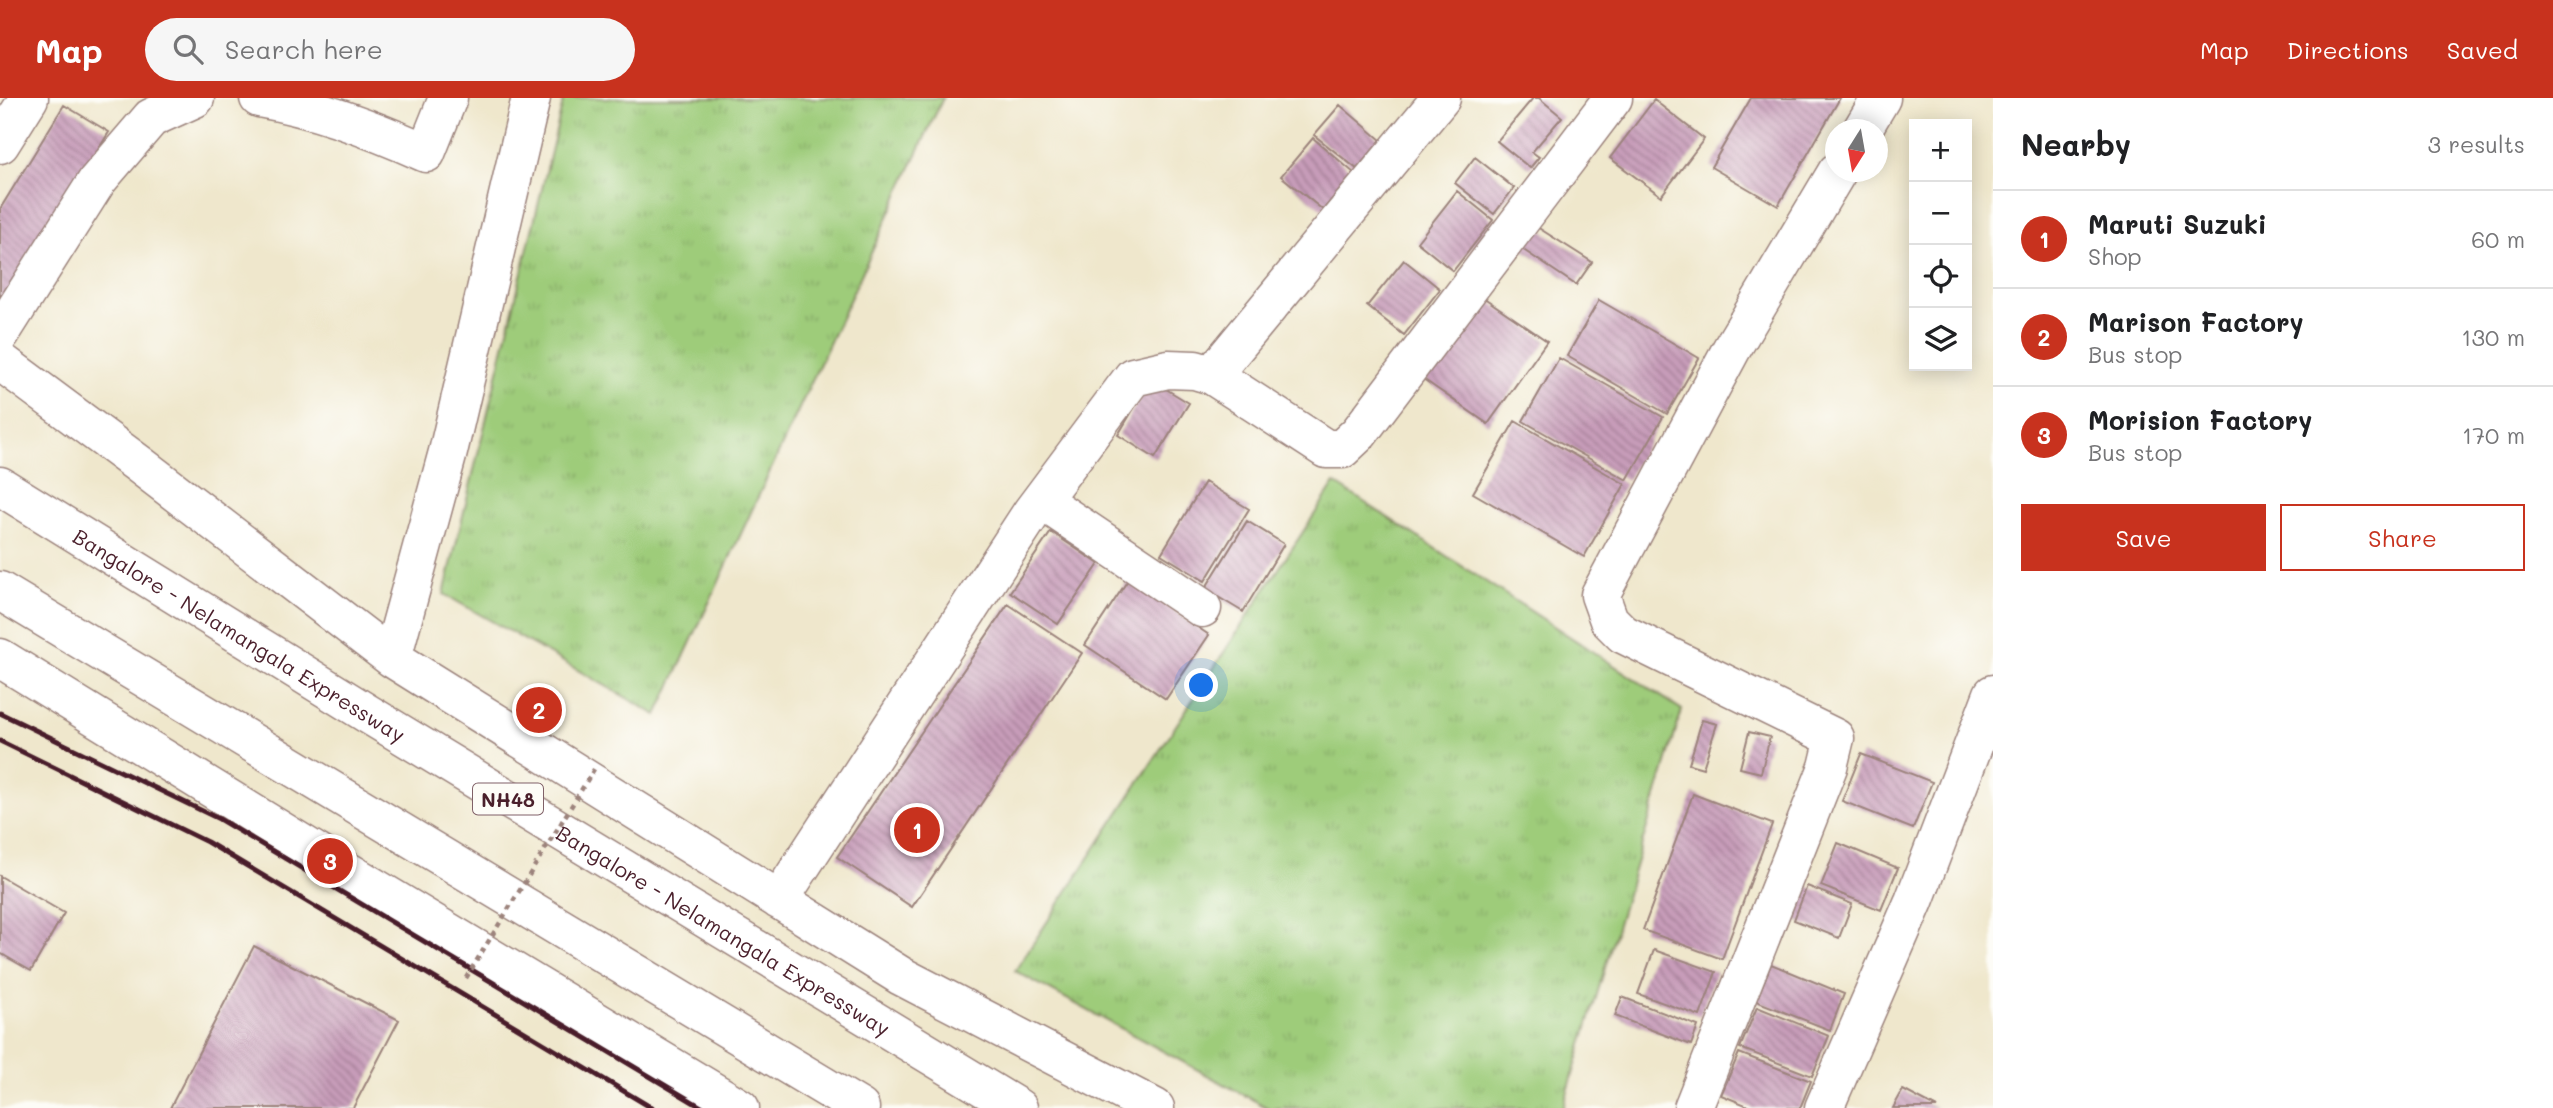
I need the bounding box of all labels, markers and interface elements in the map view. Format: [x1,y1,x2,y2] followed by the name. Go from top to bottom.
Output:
[145,18,635,81] search box
[35,28,103,71] text: Map
[169,30,207,68] icon: search
[225,32,383,66] text: Search here
[2200,34,2249,65] text: Map
[2287,34,2409,65] text: Directions
[2447,34,2518,65] text: Saved
[1825,119,1888,182] north arrow
[1909,119,1972,371] map controls
[1909,119,1972,182] button: +
[2021,124,2131,164] text: Nearby
[2428,129,2525,159] text: 3 results
[1909,182,1972,245] button: −
[2088,207,2267,241] text: Maruti Suzuki
[2039,224,2049,254] text: 1
[2471,224,2525,254] text: 60 m
[2088,241,2142,271] text: Shop
[1909,245,1972,308] button: locate
[2088,305,2304,339] text: Marison Factory
[1909,308,1972,371] button: layers
[2038,322,2050,352] text: 2
[2461,322,2525,352] text: 130 m
[2088,339,2183,369] text: Bus stop
[2088,403,2312,437] text: Morision Factory
[2037,420,2051,450] text: 3
[2462,420,2525,450] text: 170 m
[2088,437,2183,467] text: Bus stop
[2021,504,2266,571] button: Save
[2280,504,2525,571] button: Share
[69,522,411,747] street label: Bangalore - Nelamangala Expressway
[1184,668,1218,702] your location
[516,684,562,736] pin: 2
[473,784,543,814] road number: NH48
[894,804,940,856] pin: 1
[552,818,896,1041] street label: Bangalore - Nelamangala Expressway
[307,835,353,887] pin: 3

